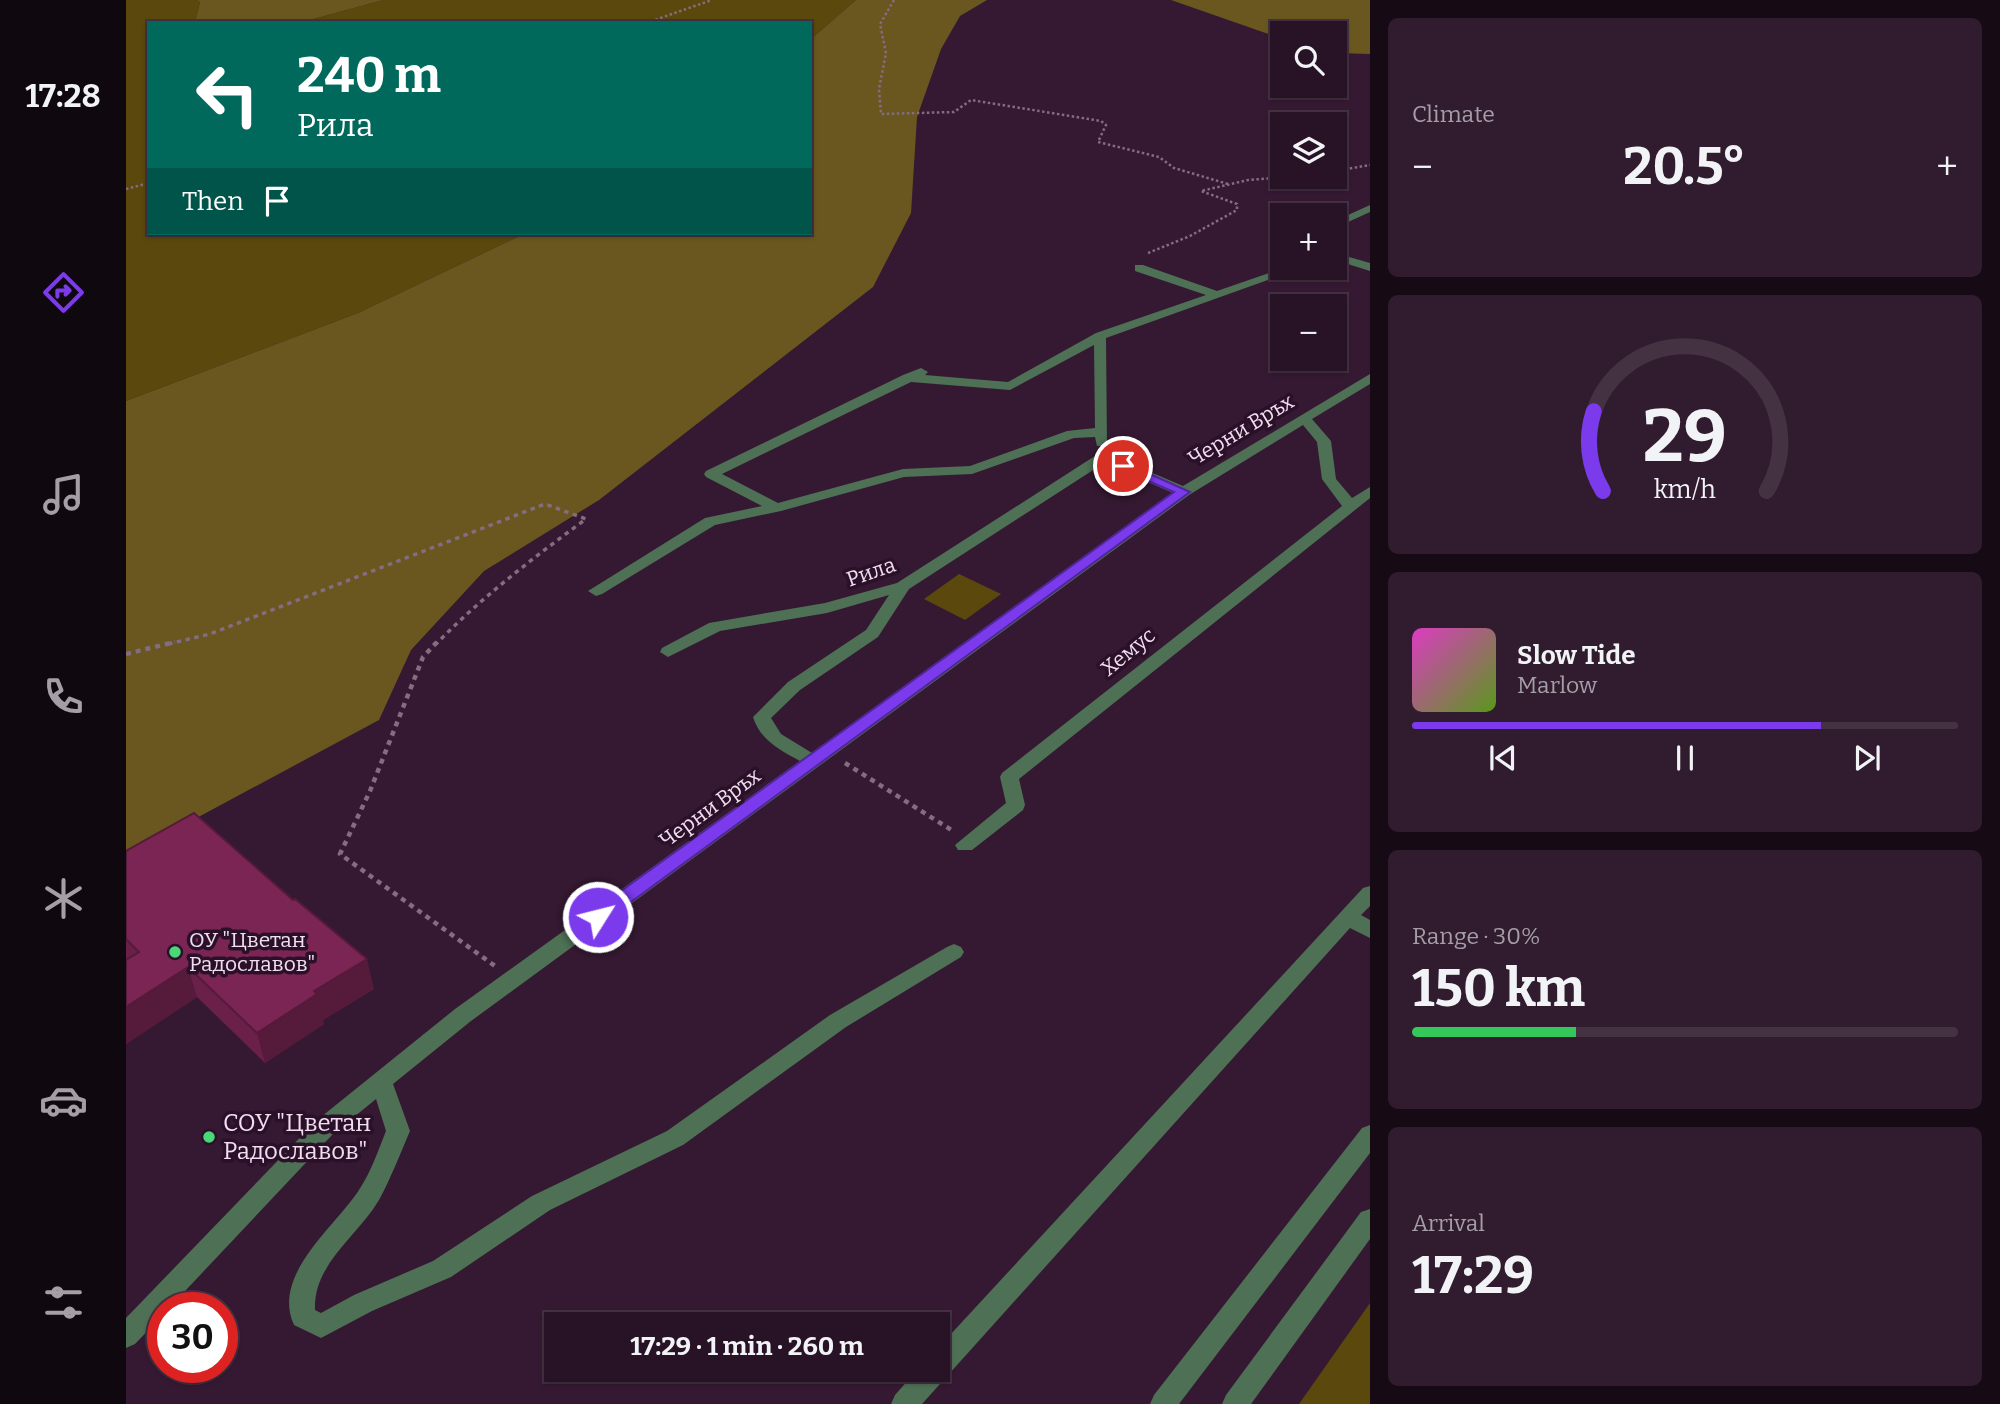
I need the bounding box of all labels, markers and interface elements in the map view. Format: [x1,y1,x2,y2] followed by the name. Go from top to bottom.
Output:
[1270,21,1347,371] map controls
[1270,21,1347,98] button: search
[297,46,441,105] text: 240 m
[182,49,273,140] icon: left
[25,77,101,115] text: 17:28
[1412,100,1495,128] text: Climate
[297,106,373,144] text: Рила
[1270,112,1347,189] button: layers
[1623,135,1746,198] text: 20.5°
[1412,144,1433,190] text: −
[1936,144,1958,190] text: +
[258,182,296,220] icon: arrive
[182,186,244,217] text: Then
[1270,203,1347,280] button: +
[39,268,88,317] icon: directions
[1270,294,1347,371] button: −
[1183,388,1299,472] street label: Черни Връх
[1643,393,1727,480] text: 29
[1093,436,1153,496] pin
[1104,447,1142,485] icon: arrive
[39,470,88,519] icon: music
[1654,475,1716,505] text: km/h
[843,551,899,592] street label: Рила
[1096,622,1161,682] street label: Хемус
[1517,640,1636,671] text: Slow Tide
[1517,671,1597,699] text: Marlow
[39,672,88,721] icon: phone
[1484,739,1522,777] icon: previous
[1666,739,1704,777] icon: pause
[1848,739,1886,777] icon: next
[654,762,766,853] street label: Черни Връх
[39,874,88,923] icon: climate
[561,880,635,954] position arrow
[1412,922,1540,950] text: Range · 30%
[189,927,315,977] place label: ОУ "Цветан Радославов"
[167,944,183,960] marker: ОУ "Цветан Радославов"
[1412,957,1585,1020] text: 150 km
[39,1076,88,1125] icon: car
[223,1109,371,1165] place label: СОУ "Цветан Радославов"
[201,1129,217,1145] marker: СОУ "Цветан Радославов"
[1412,1209,1485,1237] text: Arrival
[1412,1244,1534,1307] text: 17:29
[39,1278,88,1327] icon: filters
[147,1292,238,1383] speed limit sign: 30
[630,1331,864,1362] text: 17:29 · 1 min · 260 m

